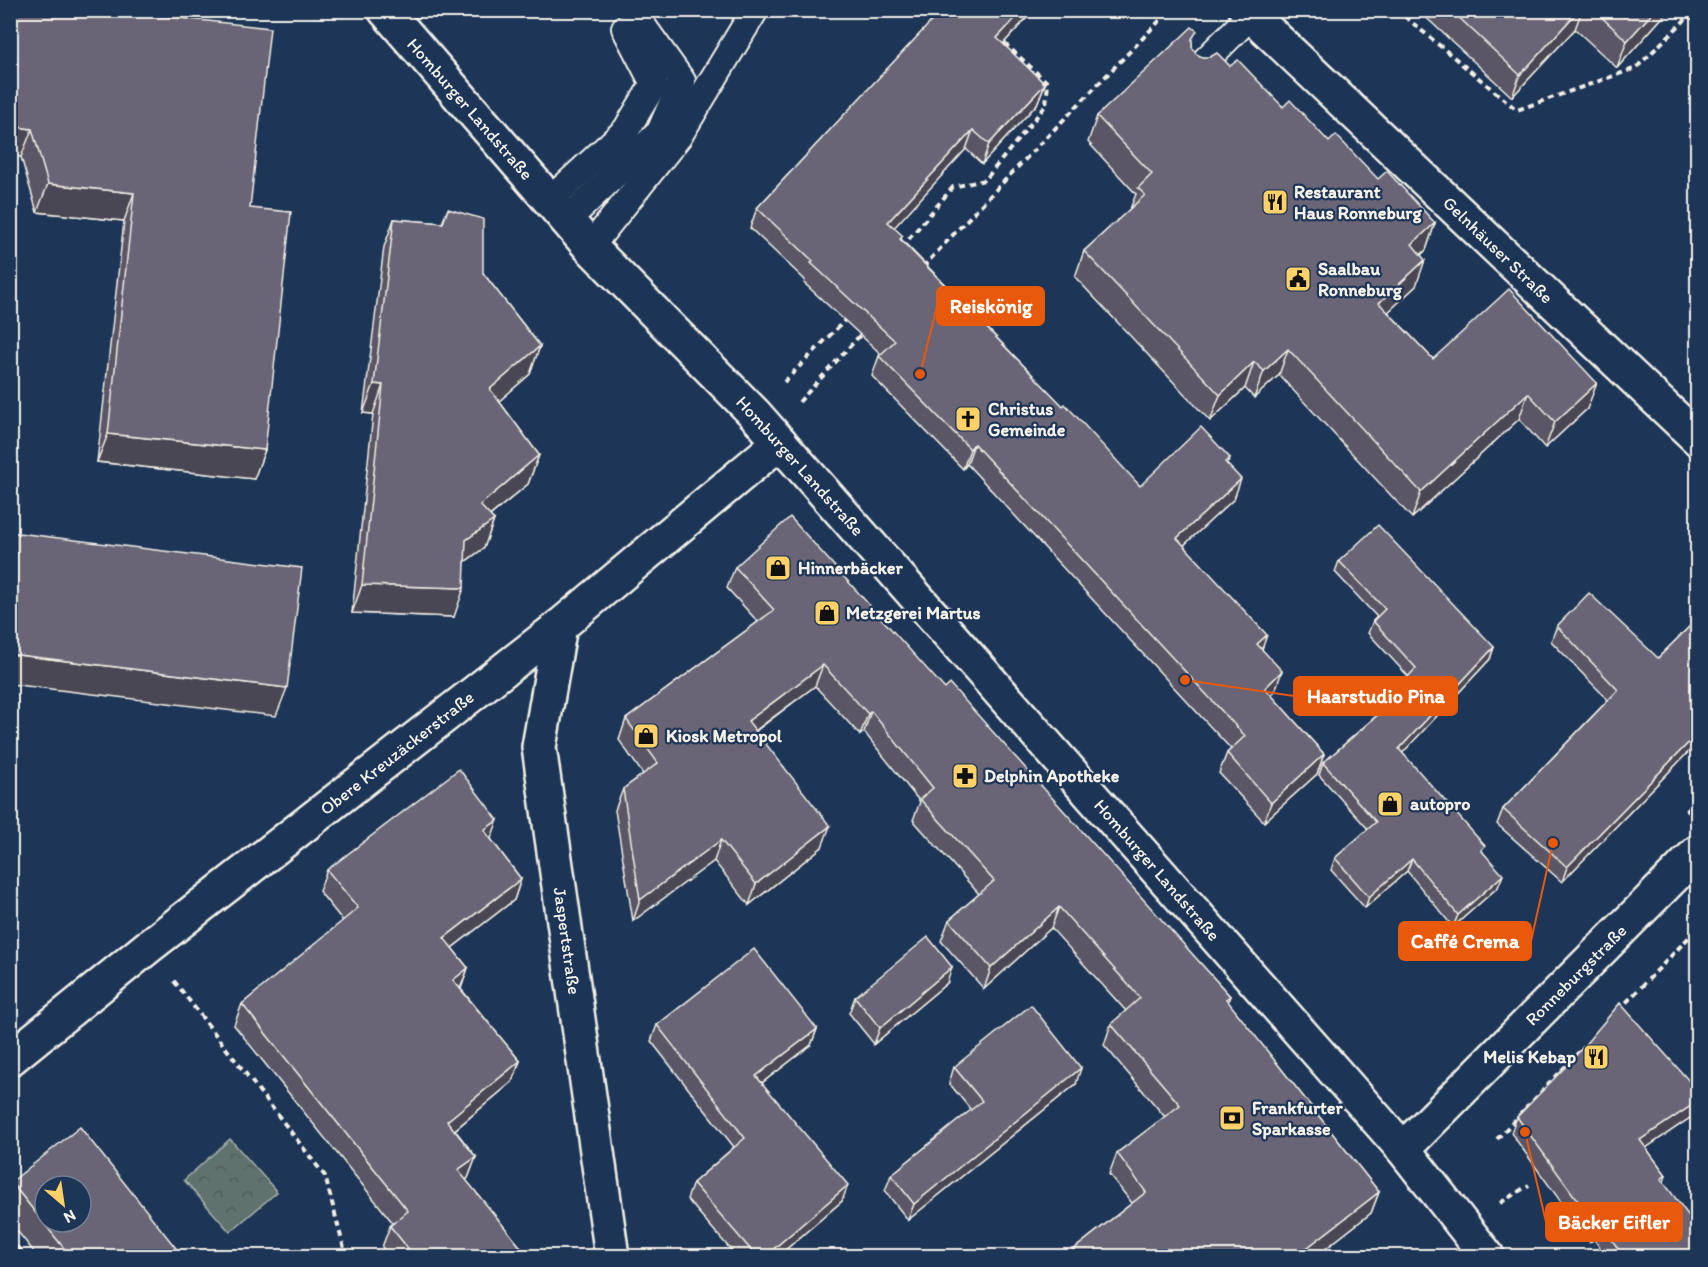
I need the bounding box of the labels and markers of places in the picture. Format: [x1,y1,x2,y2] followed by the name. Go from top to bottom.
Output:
[1294,181,1422,224] place label: Restaurant Haus Ronneburg
[1260,187,1290,217] restaurant icon: Restaurant Haus Ronneburg
[1318,258,1403,301] place label: Saalbau Ronneburg
[1283,264,1313,294] public building icon: Saalbau Ronneburg
[937,287,1044,325] callout: Reiskönig
[988,398,1066,441] place label: Christus Gemeinde
[953,404,983,434] church icon: Christus Gemeinde
[763,553,793,583] shop icon: Hinnerbäcker
[798,557,903,579] place label: Hinnerbäcker
[812,598,842,628] shop icon: Metzgerei Martus
[846,602,981,624] place label: Metzgerei Martus
[1294,677,1457,715] callout: Haarstudio Pina
[631,721,661,751] shop icon: Kiosk Metropol
[666,725,783,747] place label: Kiosk Metropol
[950,761,980,791] pharmacy icon: Delphin Apotheke
[984,765,1120,787] place label: Delphin Apotheke
[1375,789,1405,819] shop icon: autopro
[1410,793,1470,815] place label: autopro
[1399,922,1531,960] callout: Caffé Crema
[1581,1042,1611,1072] restaurant icon: Melis Kebap
[1483,1046,1576,1068] place label: Melis Kebap
[1252,1097,1343,1140] place label: Frankfurter Sparkasse
[1217,1103,1247,1133] bank icon: Frankfurter Sparkasse
[1546,1203,1682,1241] callout: Bäcker Eifler

